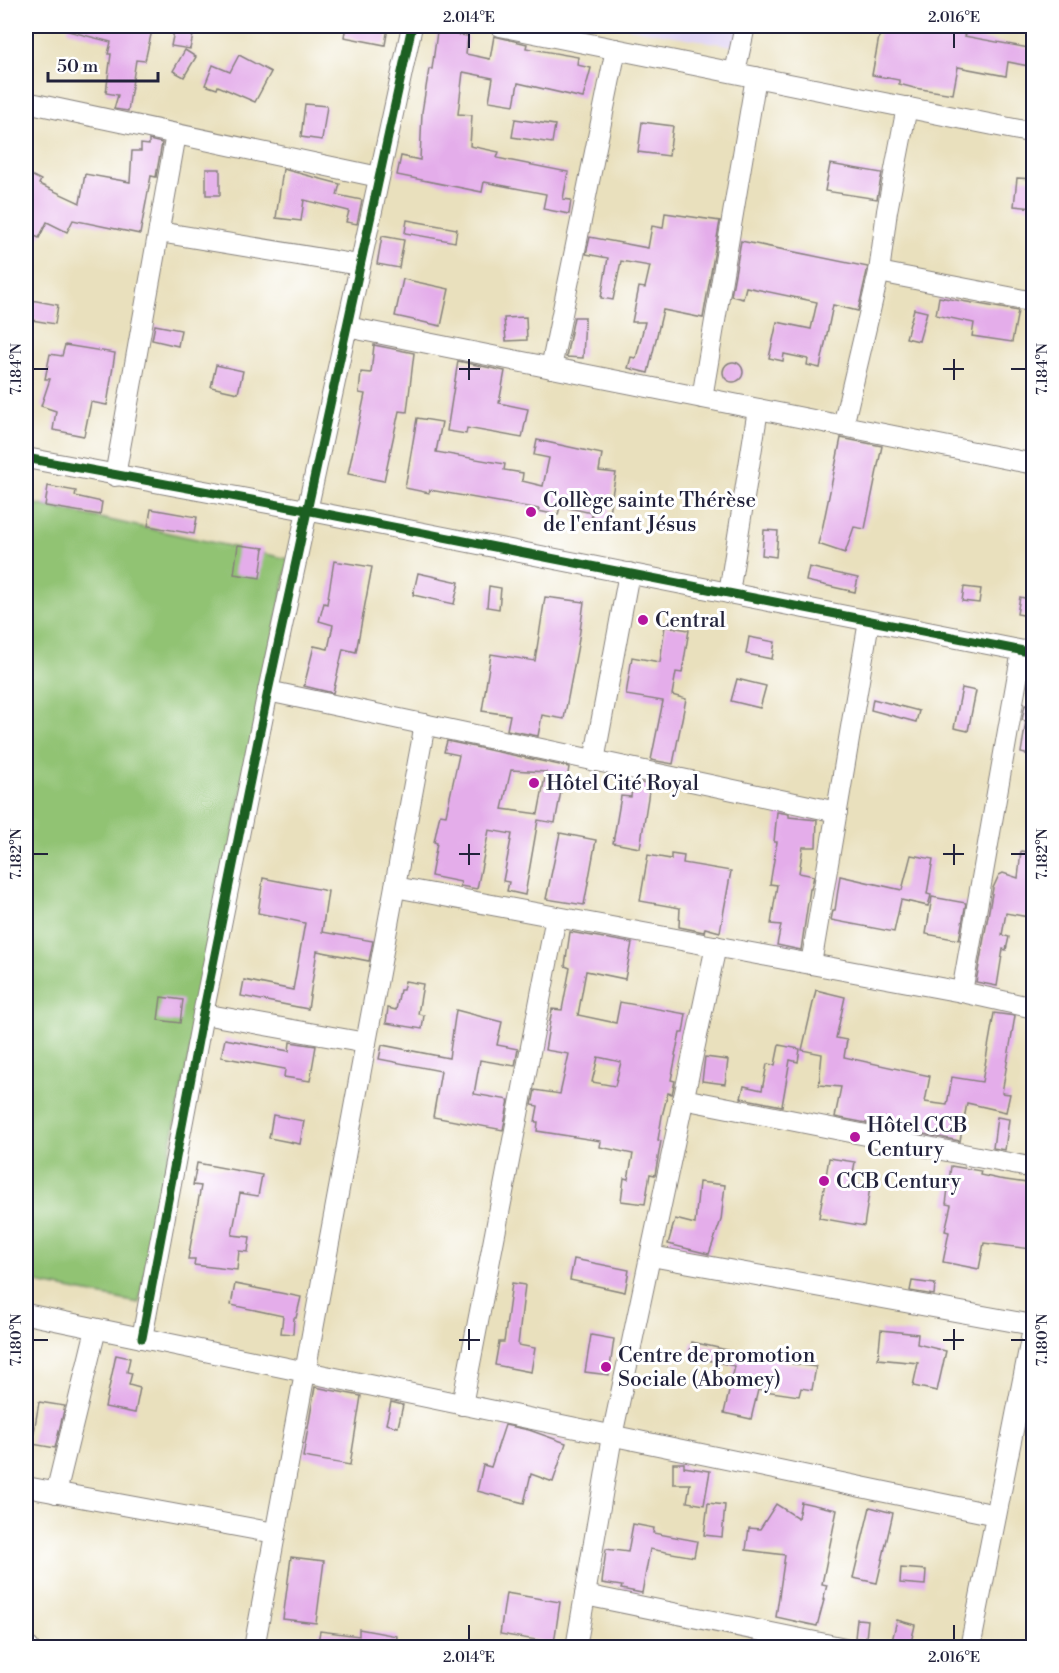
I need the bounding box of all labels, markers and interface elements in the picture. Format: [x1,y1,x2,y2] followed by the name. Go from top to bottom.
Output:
[443,8,495,27] text: 2.014°E
[928,8,980,27] text: 2.016°E
[48,45,158,83] scale bar
[57,55,99,78] text: 50 m
[7,343,26,395] text: 7.184°N
[1033,343,1052,395] text: 7.184°N
[543,488,756,538] place label: Collège sainte Thérèse de l'enfant Jésus
[524,505,538,519] marker: Collège sainte Thérèse de l'enfant Jésus
[655,608,726,634] place label: Central
[636,613,650,627] marker: Central
[546,771,699,797] place label: Hôtel Cité Royal
[527,776,541,790] marker: Hôtel Cité Royal
[7,828,26,880] text: 7.182°N
[1033,828,1052,880] text: 7.182°N
[867,1113,967,1163] place label: Hôtel CCB Century
[848,1130,862,1144] marker: Hôtel CCB Century
[836,1169,962,1195] place label: CCB Century
[817,1174,831,1188] marker: CCB Century
[7,1314,26,1366] text: 7.180°N
[1033,1314,1052,1366] text: 7.180°N
[618,1343,816,1393] place label: Centre de promotion Sociale (Abomey)
[599,1360,613,1374] marker: Centre de promotion Sociale (Abomey)
[443,1648,495,1667] text: 2.014°E
[928,1648,980,1667] text: 2.016°E

